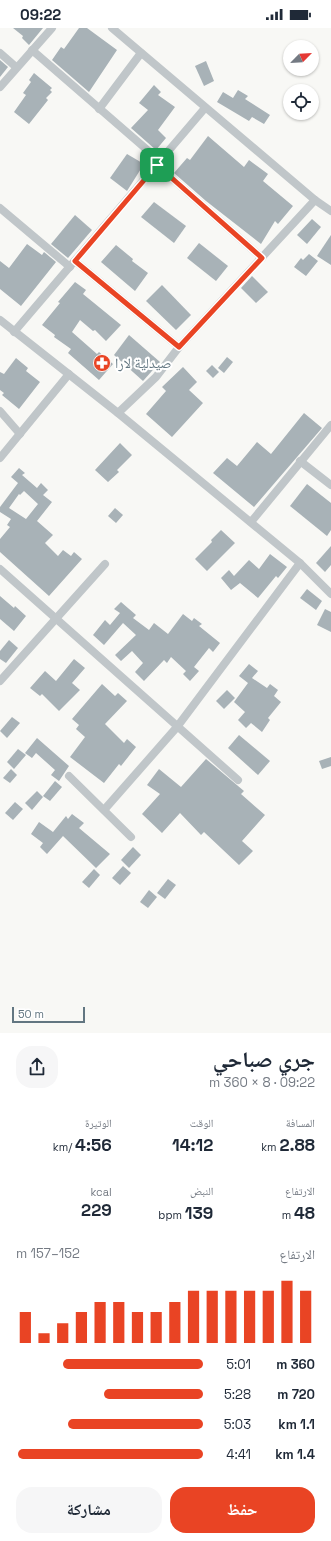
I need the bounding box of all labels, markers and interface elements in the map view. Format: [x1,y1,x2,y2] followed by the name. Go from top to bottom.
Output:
[20,5,61,24] text: 09:22
[283,40,319,76] north arrow
[283,40,319,120] map controls
[283,84,319,120] button: locate
[140,148,174,182] pin
[146,154,168,176] icon: arrive
[92,353,112,373] pharmacy icon: صيدلية لارا
[115,354,172,372] place label: صيدلية لارا
[12,1005,85,1024] scale bar
[18,1007,44,1021] text: 50 m
[213,1045,315,1073] text: جري صباحي
[16,1046,58,1088] button: share
[209,1074,315,1091] text: 09:22 · 8 × 360 m
[85,1116,112,1130] text: الوتيرة
[190,1116,213,1130] text: الوقت
[286,1116,315,1130] text: المسافة
[75,1134,112,1156] text: 4:56
[172,1134,213,1156] text: 14:12
[279,1134,315,1156] text: 2.88
[53,1140,75,1154] text: /km
[261,1140,279,1154] text: km
[190,1184,213,1198] text: النبض
[285,1184,315,1198] text: الارتفاع
[90,1185,112,1199] text: kcal
[81,1199,112,1221] text: 229
[185,1202,213,1224] text: 139
[294,1202,315,1224] text: 48
[158,1208,185,1222] text: bpm
[282,1208,294,1222] text: m
[16,1245,80,1262] text: 152–157 m
[280,1246,315,1263] text: الارتفاع
[226,1356,251,1373] text: 5:01
[276,1356,315,1373] text: 360 m
[224,1386,251,1403] text: 5:28
[277,1386,315,1403] text: 720 m
[224,1416,251,1433] text: 5:03
[278,1416,315,1433] text: 1.1 km
[226,1446,251,1463] text: 4:41
[275,1446,315,1463] text: 1.4 km
[16,1487,162,1533] button: مشاركة
[170,1487,315,1533] button: حفظ

